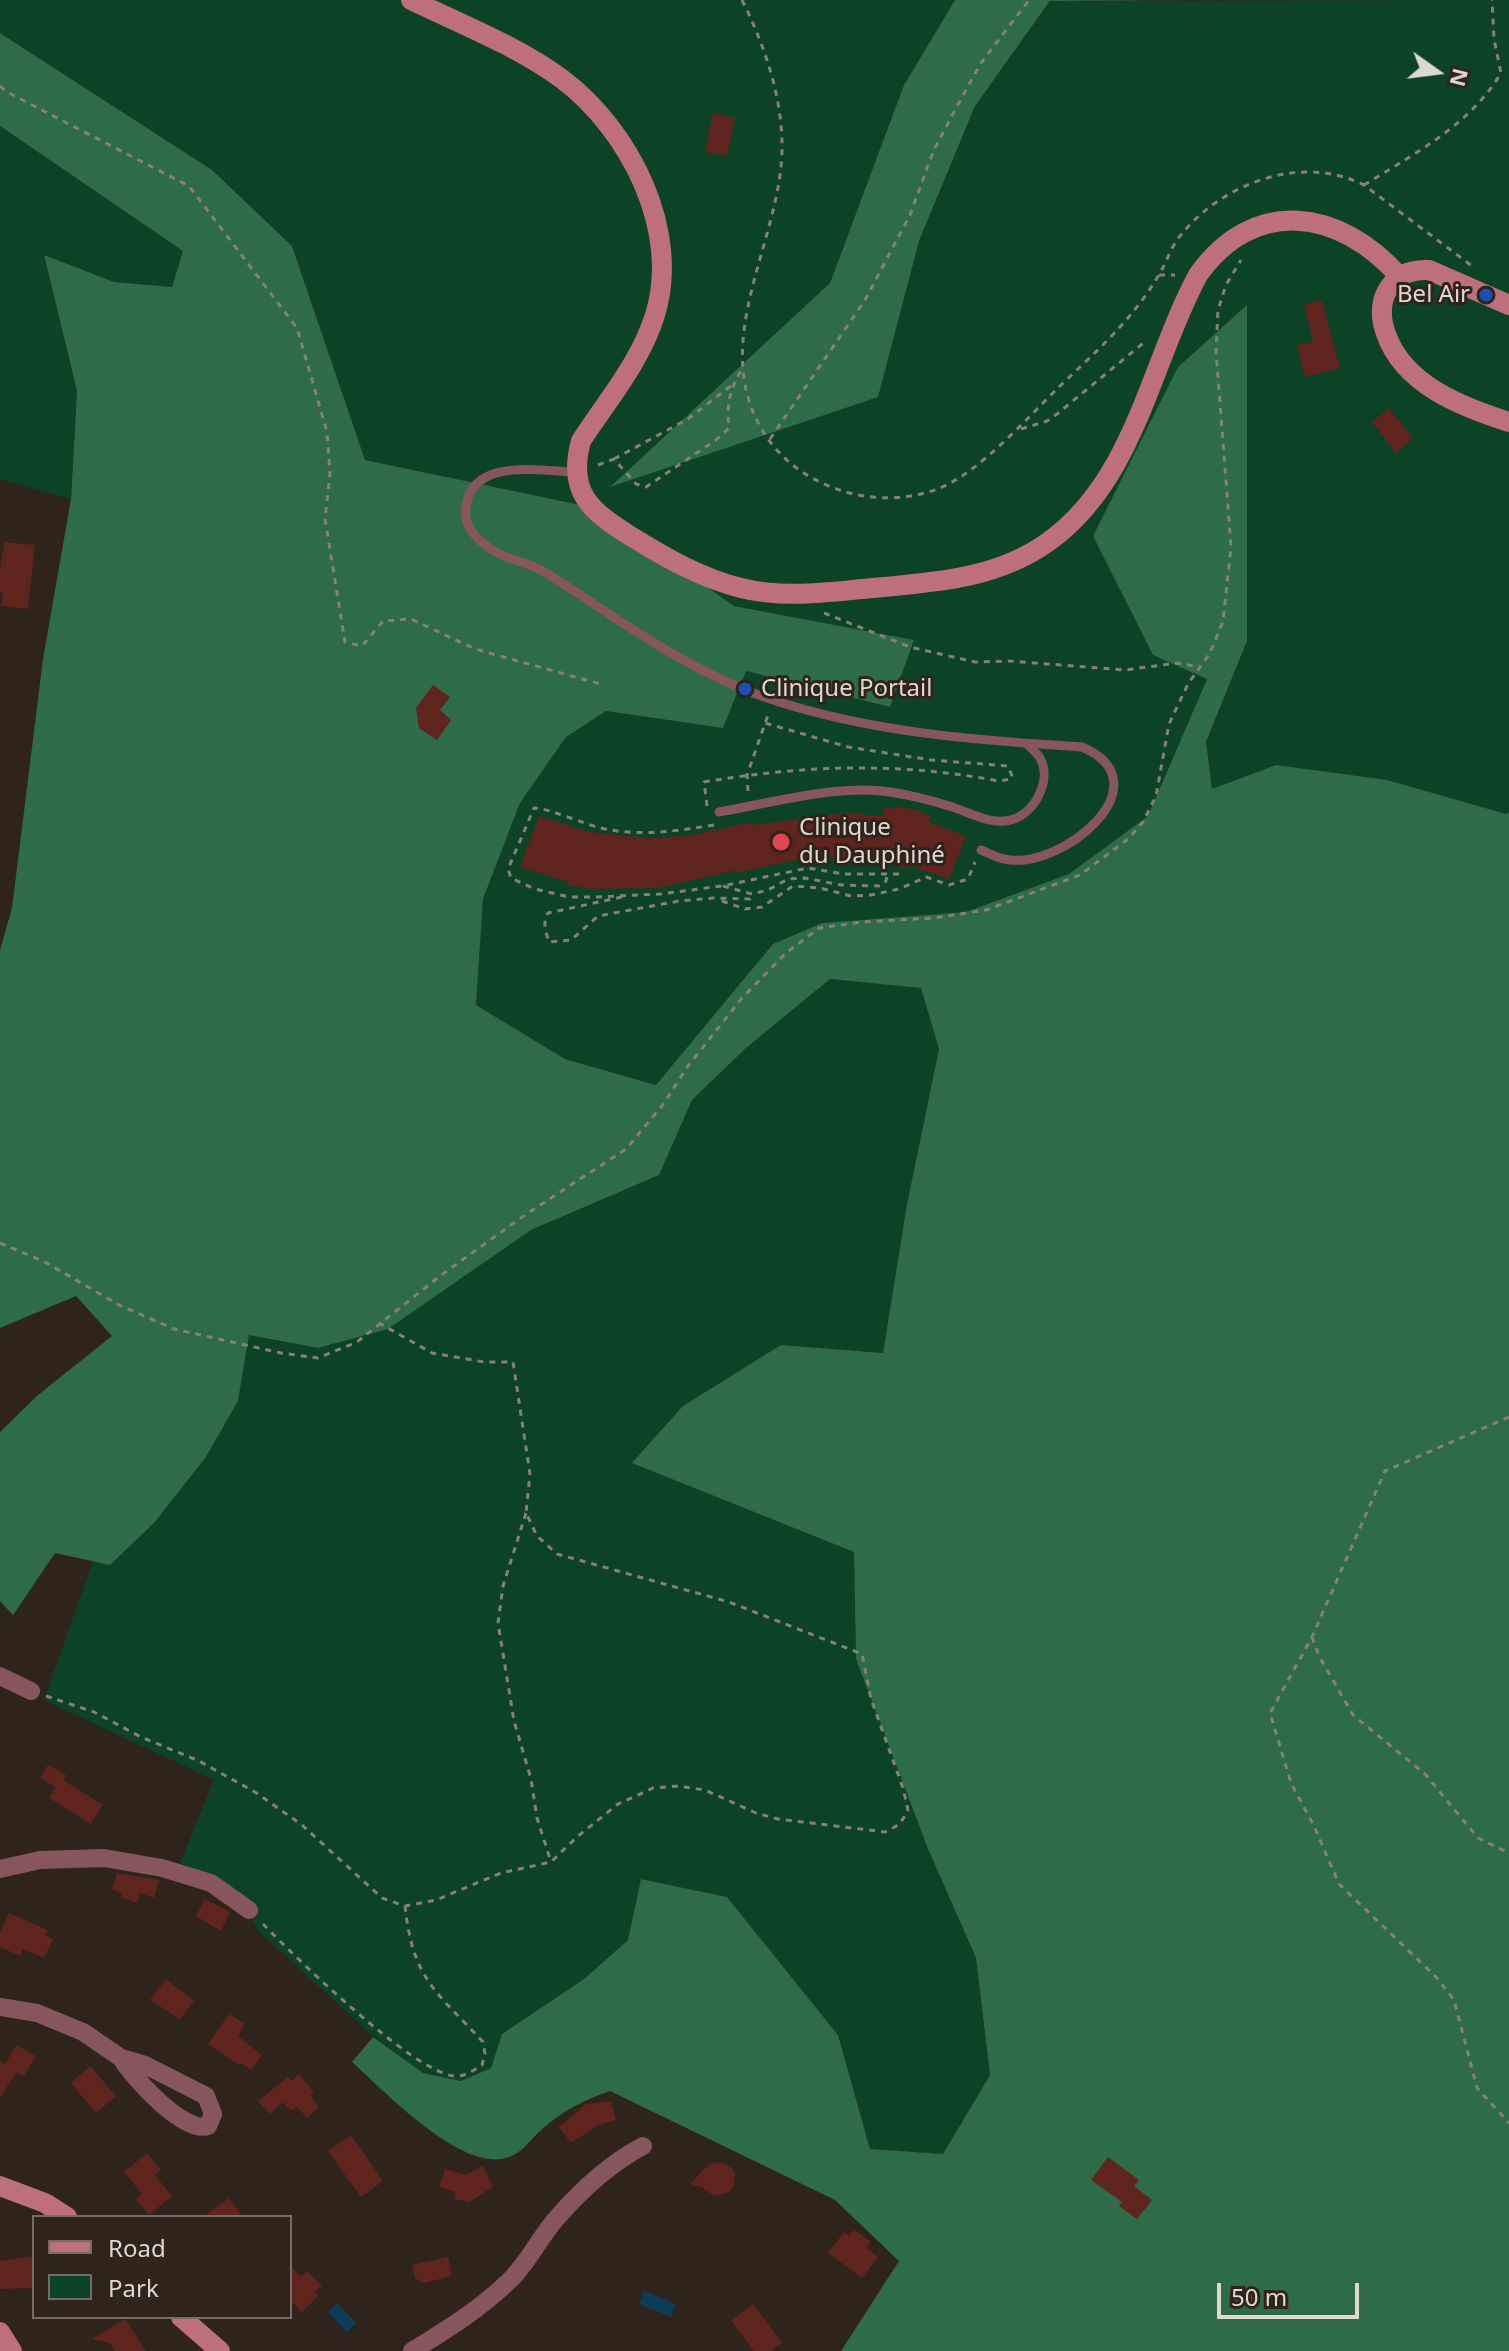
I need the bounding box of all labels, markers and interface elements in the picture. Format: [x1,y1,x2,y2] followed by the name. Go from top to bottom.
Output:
[1397,32,1477,112] north arrow
[1444,65,1477,90] text: N
[1397,281,1470,309] place label: Bel Air
[1477,286,1495,304] marker: Bel Air
[761,675,932,703] place label: Clinique Portail
[736,680,754,698] marker: Clinique Portail
[799,814,945,870] place label: Clinique du Dauphiné
[770,831,792,853] marker: Clinique du Dauphiné
[32,2215,292,2319] legend
[108,2231,166,2264] text: Road
[1221,2267,1363,2317] scale bar
[108,2271,159,2304] text: Park
[1231,2280,1287,2313] text: 50 m

